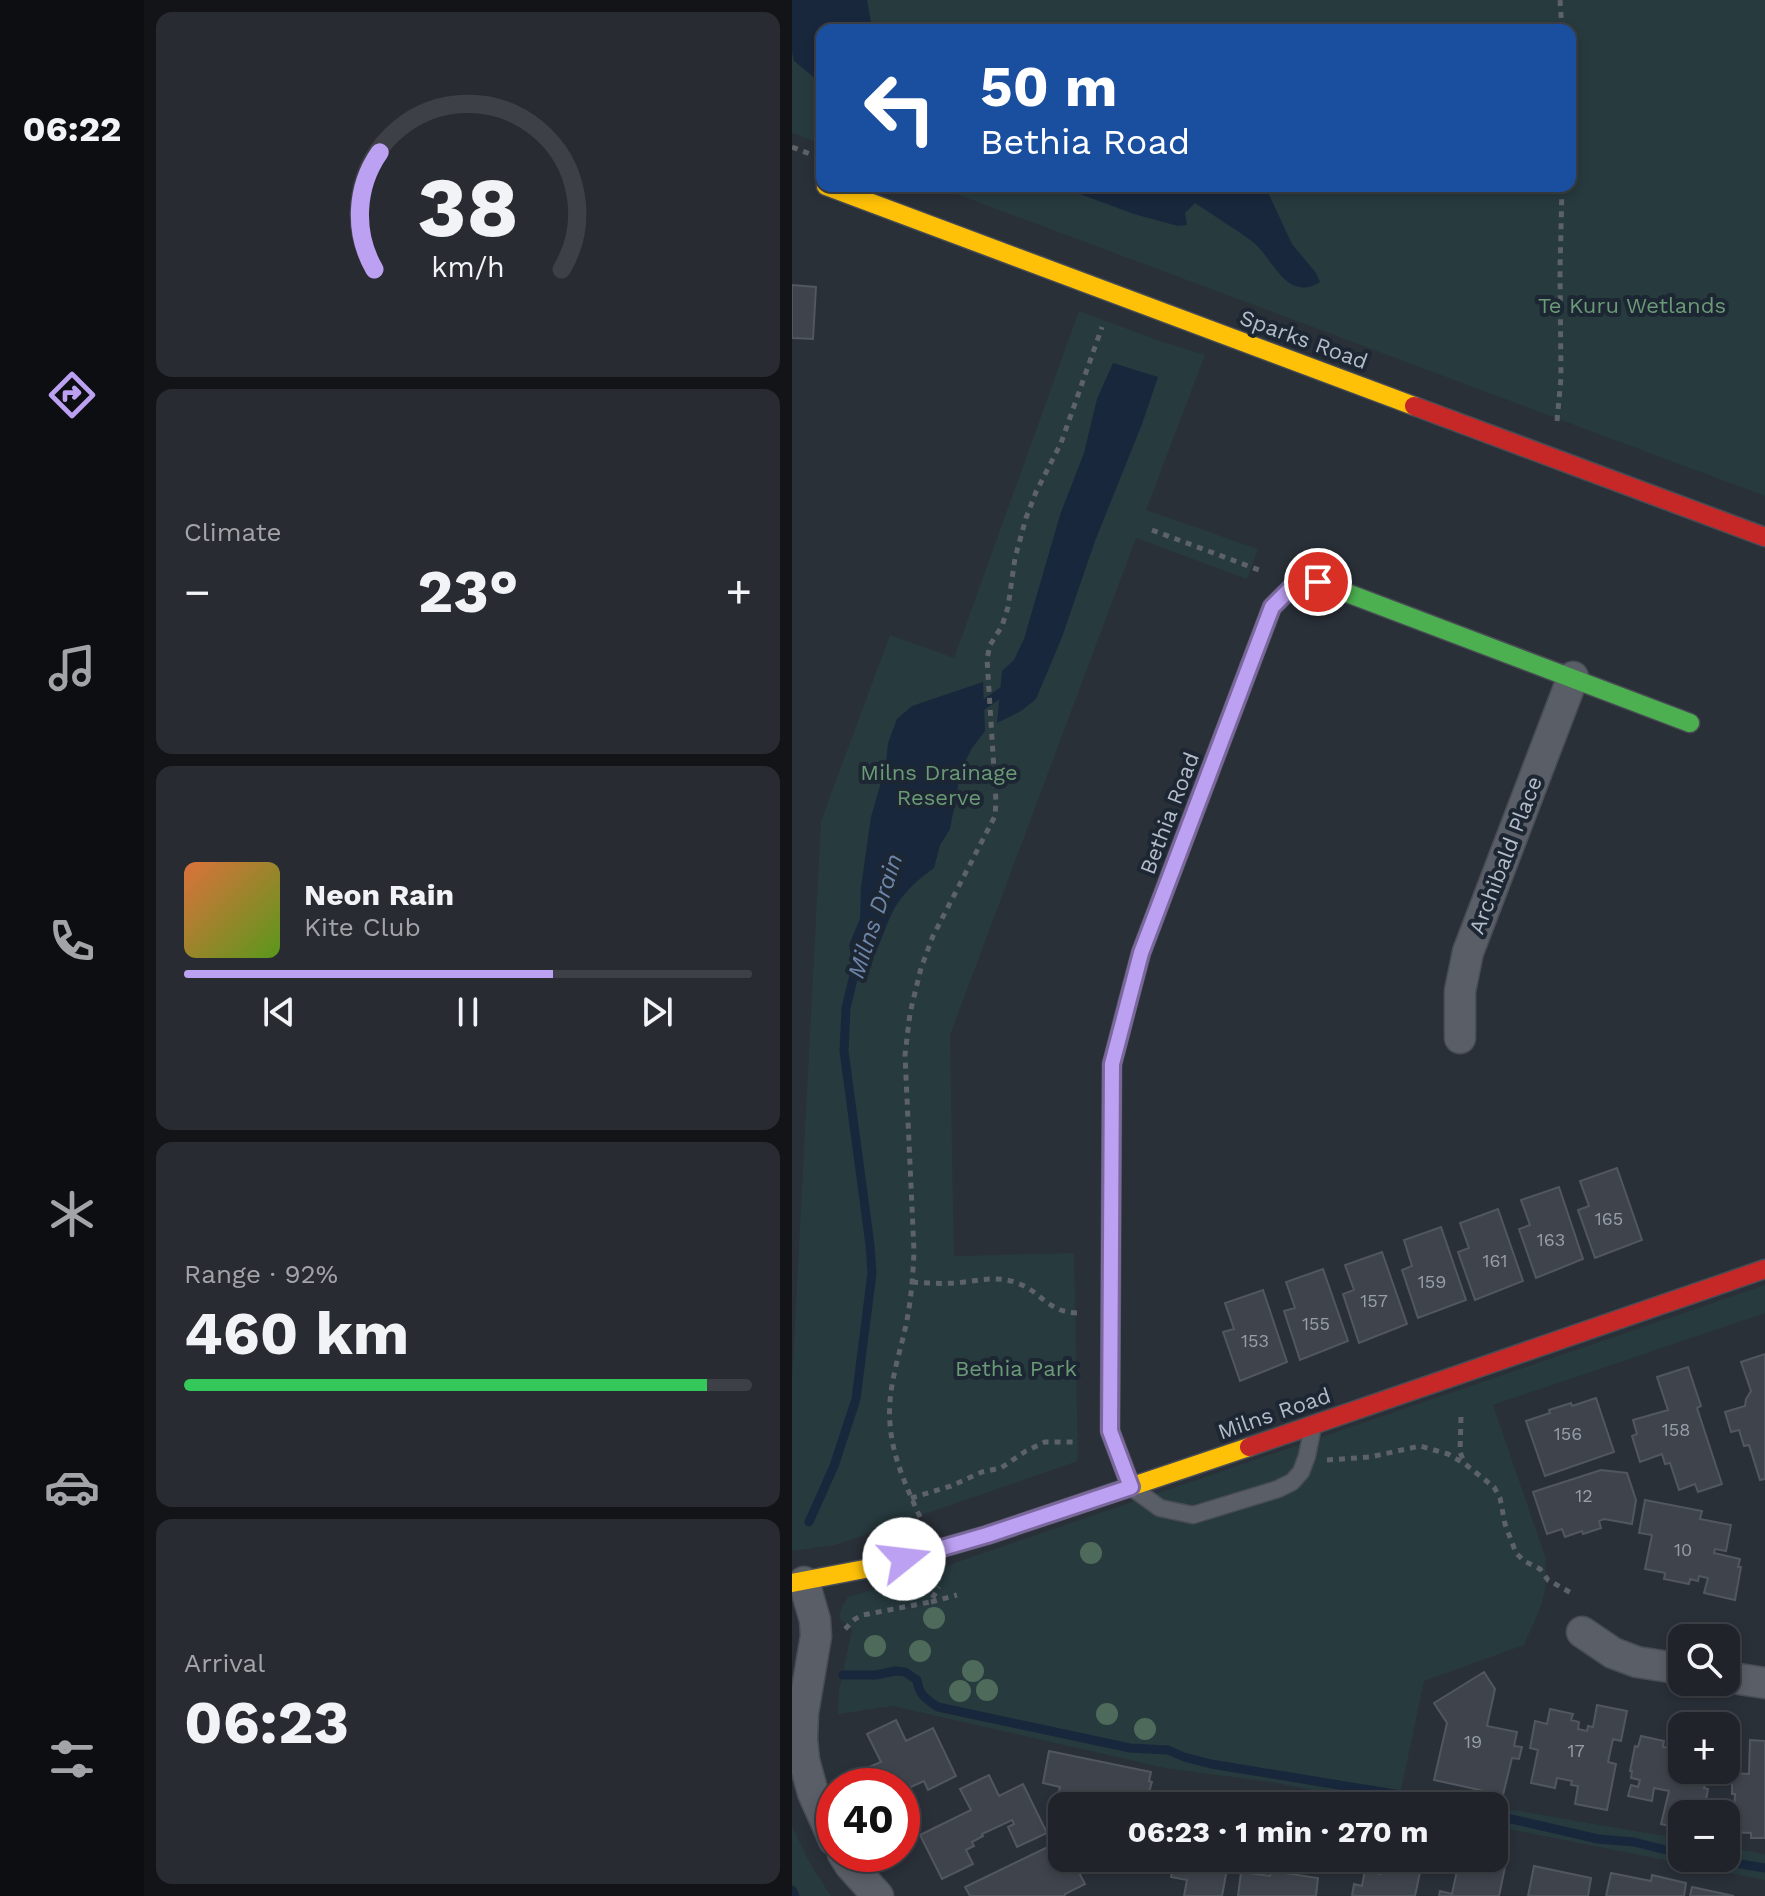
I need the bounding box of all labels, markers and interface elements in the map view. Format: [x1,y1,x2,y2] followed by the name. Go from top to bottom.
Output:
[980,54,1117,120] text: 50 m
[848,56,952,160] icon: left
[22,108,122,150] text: 06:22
[980,121,1190,163] text: Bethia Road
[417,159,519,256] text: 38
[431,251,505,285] text: km/h
[1538,293,1726,318] park label: Te Kuru Wetlands
[1236,305,1371,374] street label: Sparks Road
[44,367,100,423] icon: directions
[184,517,282,547] text: Climate
[1284,548,1352,616] pin
[417,556,519,627] text: 23°
[1296,560,1340,604] icon: arrive
[184,566,211,618] text: −
[725,566,752,618] text: +
[44,640,100,696] icon: music
[1135,749,1204,878] street label: Bethia Road
[860,760,1018,810] park label: Milns Drainage Reserve
[1464,773,1547,938] street label: Archibald Place
[842,850,908,982] water label: Milns Drain
[304,877,454,912] text: Neon Rain
[304,912,421,942] text: Kite Club
[44,913,100,969] icon: phone
[257,990,301,1034] icon: previous
[446,990,490,1034] icon: pause
[635,990,679,1034] icon: next
[44,1186,100,1242] icon: climate
[1595,1208,1623,1229] house number: 165
[1537,1229,1565,1250] house number: 163
[1483,1250,1507,1271] house number: 161
[184,1259,338,1289] text: Range · 92%
[1418,1271,1446,1292] house number: 159
[1360,1290,1388,1311] house number: 157
[184,1298,409,1369] text: 460 km
[1302,1313,1330,1334] house number: 155
[1241,1330,1269,1351] house number: 153
[955,1356,1077,1381] park label: Bethia Park
[1214,1382,1334,1444] street label: Milns Road
[1662,1419,1690,1440] house number: 158
[1554,1423,1582,1444] house number: 156
[44,1459,100,1515] icon: car
[1575,1485,1593,1506] house number: 12
[862,1517,946,1601] position arrow
[1674,1539,1692,1560] house number: 10
[1668,1624,1740,1872] map controls
[1668,1624,1740,1696] button: search
[184,1648,265,1678] text: Arrival
[184,1687,349,1758] text: 06:23
[1668,1712,1740,1784] button: +
[44,1731,100,1787] icon: filters
[1464,1731,1482,1752] house number: 19
[1567,1740,1585,1761] house number: 17
[816,1768,920,1872] speed limit sign: 40
[1668,1800,1740,1872] button: −
[1127,1814,1429,1849] text: 06:23 · 1 min · 270 m

